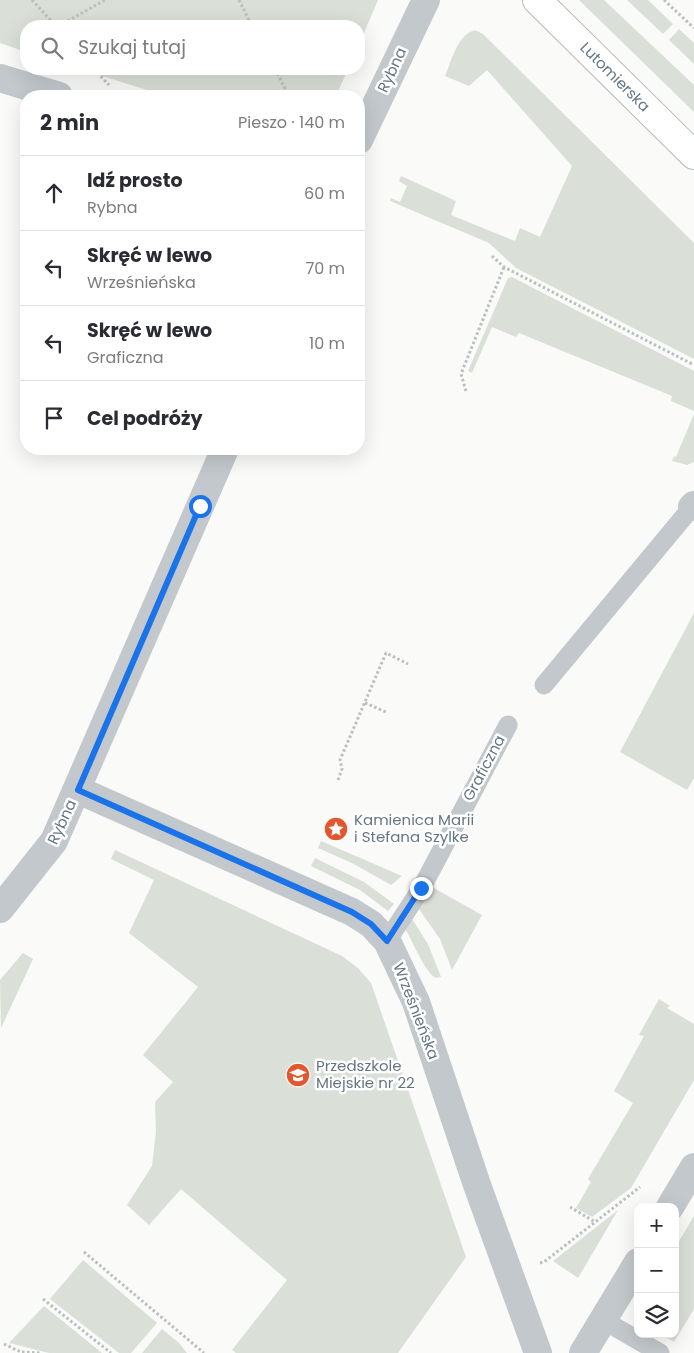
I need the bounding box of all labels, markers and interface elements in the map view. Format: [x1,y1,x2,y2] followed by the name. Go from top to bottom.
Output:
[20,20,365,75] search box
[38,34,66,62] icon: search
[78,34,186,61] text: Szukaj tutaj
[576,37,655,116] street label: Lutomierska
[372,44,411,96] street label: Rybna
[40,108,99,137] text: 2 min
[238,111,345,134] text: Pieszo · 140 m
[87,167,183,194] text: Idź prosto
[40,179,68,207] icon: ahead
[304,182,345,205] text: 60 m
[87,196,138,219] text: Rybna
[87,242,212,269] text: Skręć w lewo
[40,254,68,282] icon: left
[305,257,345,280] text: 70 m
[87,271,196,294] text: Wrześnieńska
[87,317,212,344] text: Skręć w lewo
[40,329,68,357] icon: left
[309,332,345,355] text: 10 m
[87,346,163,369] text: Graficzna
[40,404,68,432] icon: arrive
[87,405,202,432] text: Cel podróży
[189,495,212,518] route start
[457,731,510,804] street label: Graficzna
[42,796,81,848] street label: Rybna
[354,809,474,847] place label: Kamienica Marii i Stefana Szylke
[323,816,349,842] place icon: Kamienica Marii i Stefana Szylke
[410,877,433,900] route end
[388,959,445,1062] street label: Wrześnieńska
[316,1055,415,1093] place label: Przedszkole Miejskie nr 22
[285,1062,311,1088] school or university icon: Przedszkole Miejskie nr 22
[634,1203,679,1338] map controls
[634,1203,679,1248] button: +
[634,1248,679,1293] button: −
[634,1293,679,1338] button: layers

